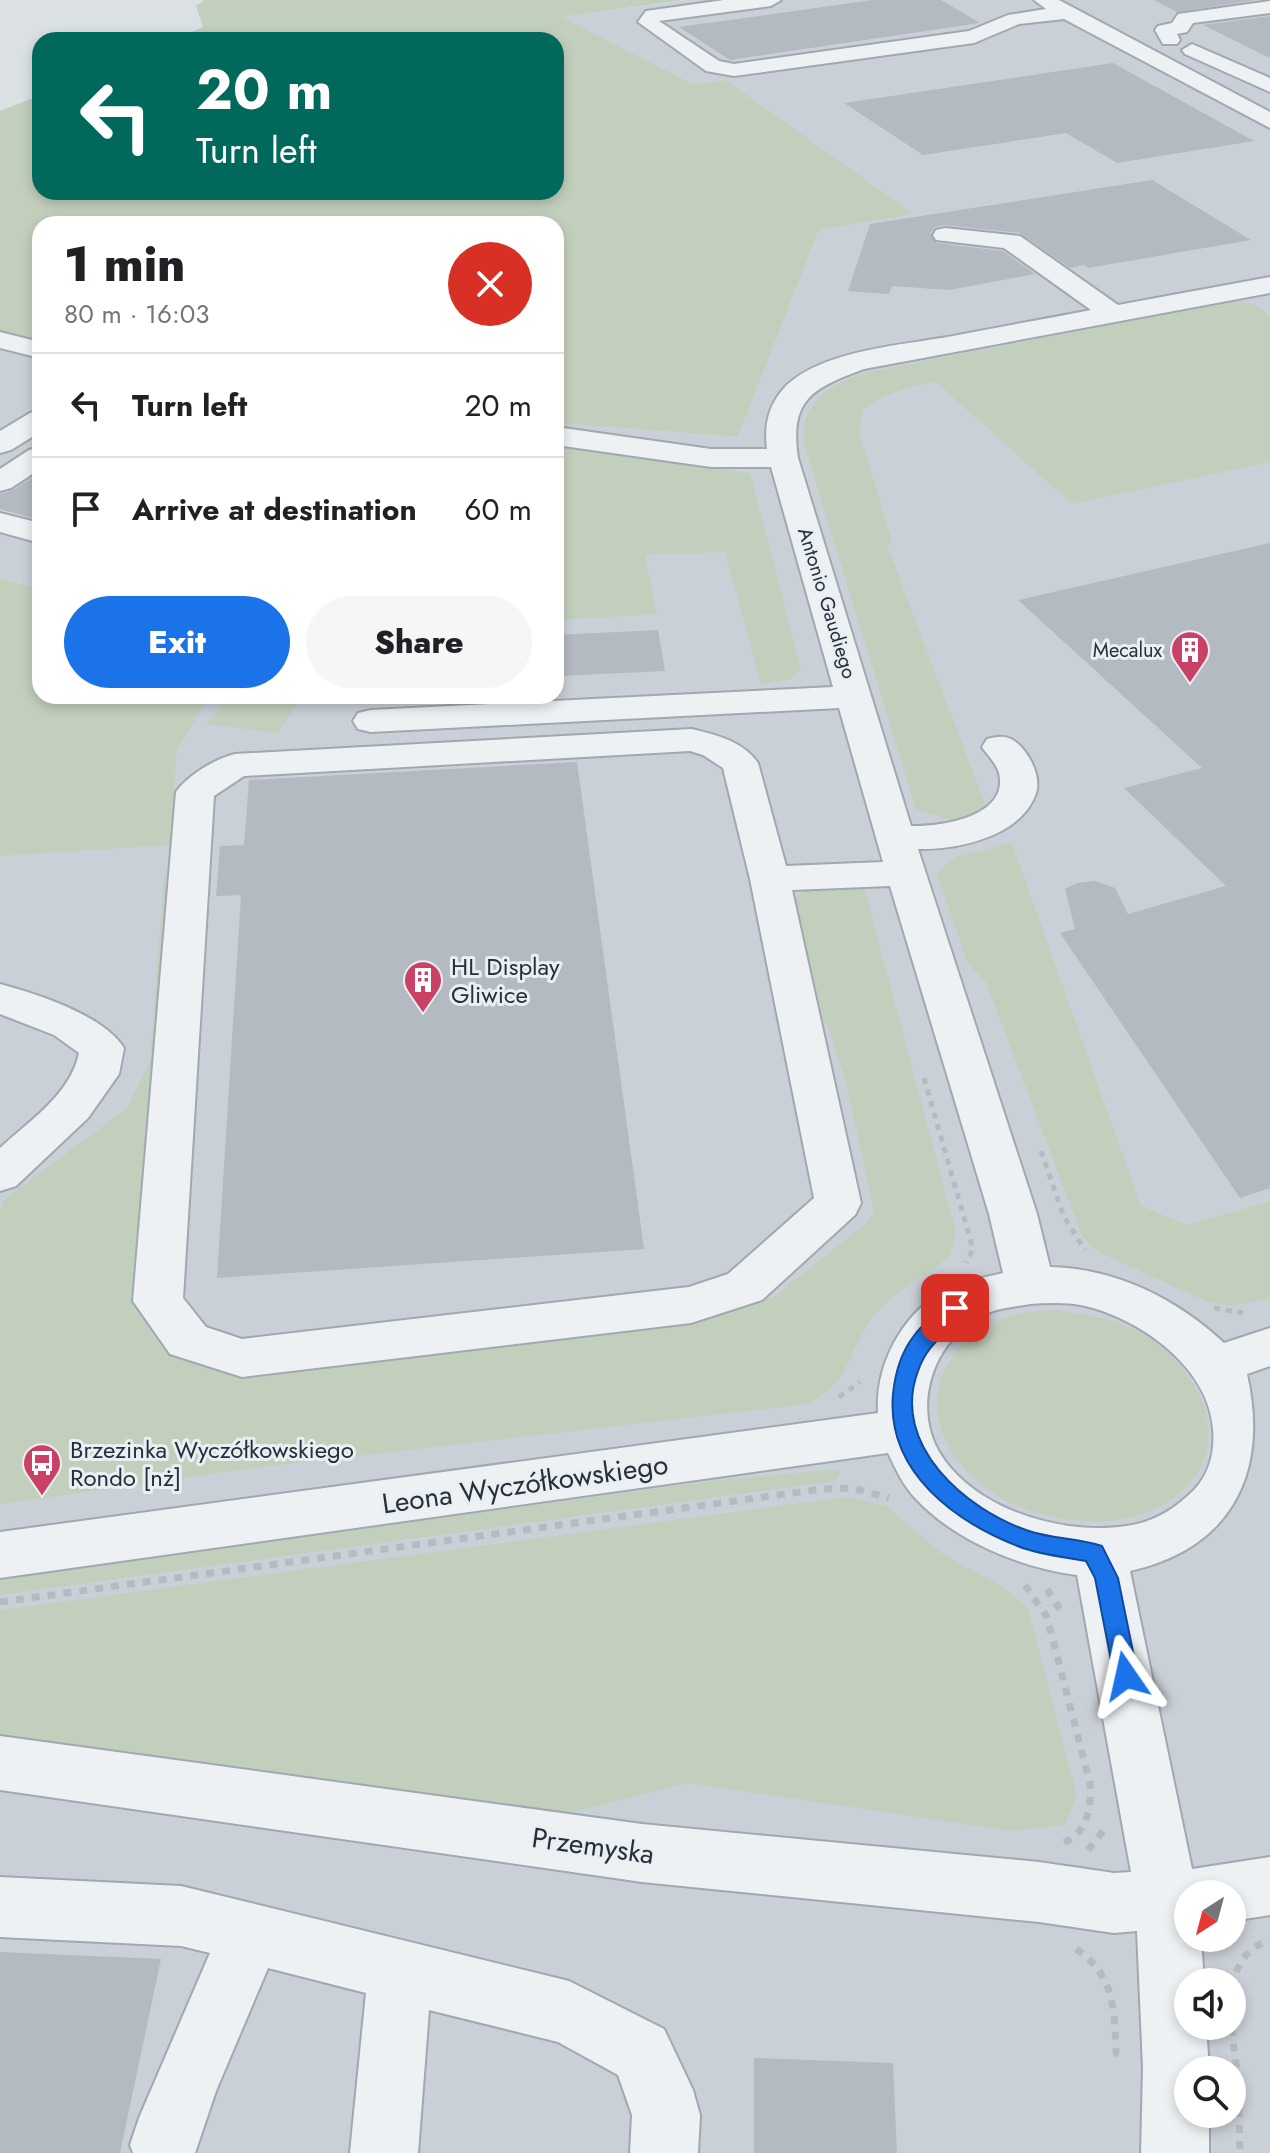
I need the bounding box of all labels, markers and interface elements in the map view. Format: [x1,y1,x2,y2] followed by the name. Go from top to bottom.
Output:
[196,49,333,130] text: 20 m
[64,64,168,168] icon: left
[196,124,317,176] text: Turn left
[64,230,185,299] text: 1 min
[448,242,532,326] button: close
[64,295,210,333] text: 80 m · 16:03
[64,383,108,427] icon: left
[132,384,247,427] text: Turn left
[465,384,532,427] text: 20 m
[64,487,108,531] icon: arrive
[132,488,417,531] text: Arrive at destination
[464,488,532,531] text: 60 m
[790,524,864,682] street label: Antonio Gaudiego
[64,596,290,688] button: Exit
[306,596,532,688] button: Share
[1169,629,1211,684] building icon: Mecalux
[1093,636,1163,665] place label: Mecalux
[451,949,560,1012] place label: HL Display Gliwice
[402,959,444,1014] building icon: HL Display Gliwice
[921,1274,989,1342] pin
[933,1286,977,1330] icon: arrive
[70,1432,354,1495] place label: Brzezinka Wyczółkowskiego Rondo [nż]
[21,1442,63,1497] bus stop icon: Brzezinka Wyczółkowskiego Rondo [nż]
[379,1444,671,1524] street label: Leona Wyczółkowskiego
[1084,1634,1168,1718] position arrow
[529,1817,657,1875] street label: Przemyska
[1174,1880,1246,1952] north arrow
[1174,1880,1246,2128] map controls
[1174,1968,1246,2040] button: sound
[1174,2056,1246,2128] button: search

